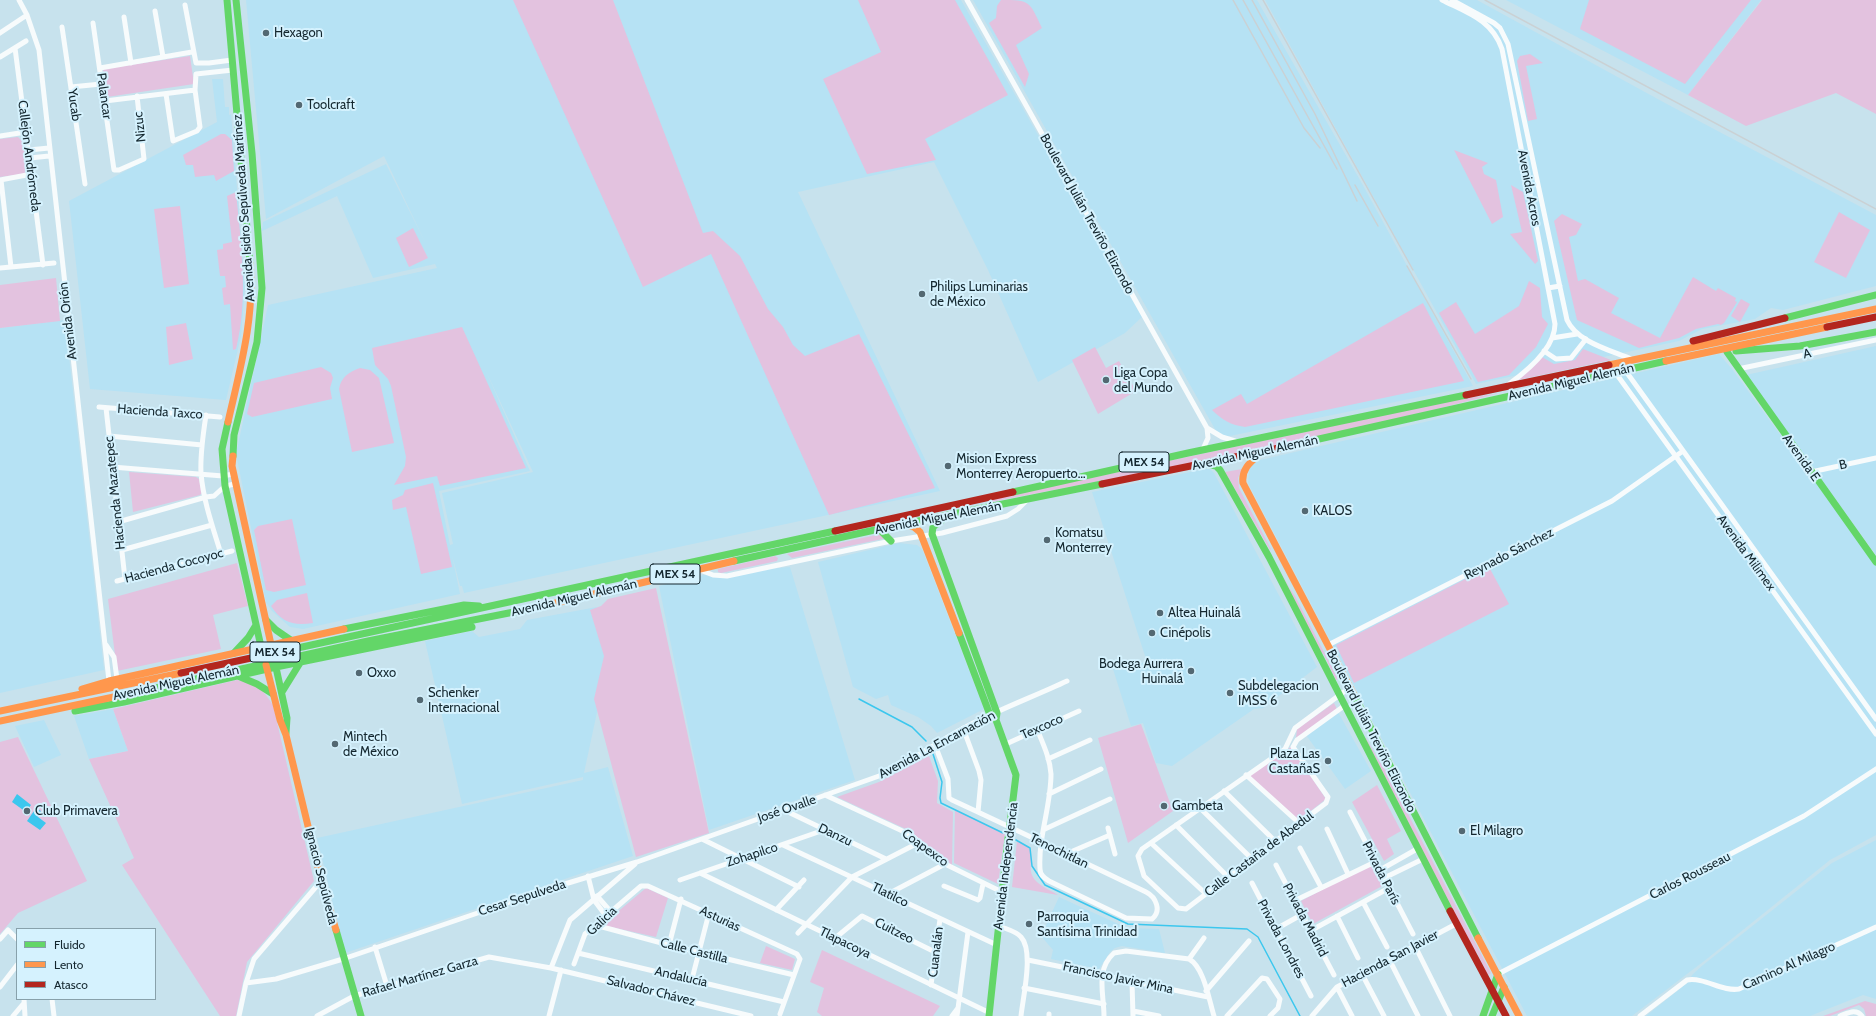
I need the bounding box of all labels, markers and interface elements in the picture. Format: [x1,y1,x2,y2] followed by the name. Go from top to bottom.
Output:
[274,25,323,41] place label: Hexagon
[261,28,271,38] marker: Hexagon
[93,72,115,120] street label: Palancar
[64,88,84,122] street label: Yucab
[307,97,355,113] place label: Toolcraft
[14,99,44,213] street label: Callejón Andrómeda
[294,100,304,110] marker: Toolcraft
[131,111,149,143] street label: Nizuc
[230,114,258,302] street label: Avenida Isidro Sepúlveda Martínez
[1036,131,1138,297] street label: Boulevard Julián Treviño Elizondo
[1514,149,1544,227] street label: Avenida Acros
[930,279,1028,310] place label: Philips Luminarias de México
[55,281,81,361] street label: Avenida Orión
[917,289,927,299] marker: Philips Luminarias de México
[1801,346,1813,362] street label: A
[1507,360,1635,404] street label: Avenida Miguel Alemán
[1114,365,1173,396] place label: Liga Copa del Mundo
[1101,375,1111,385] marker: Liga Copa del Mundo
[117,401,203,423] street label: Hacienda Taxco
[1191,432,1319,474] street label: Avenida Miguel Alemán
[1779,432,1823,484] street label: Avenida E
[101,436,129,550] street label: Hacienda Mazatepec
[956,451,1086,482] place label: Mision Express Monterrey Aeropuerto…
[1119,452,1169,472] road number: MEX 54
[1838,457,1848,473] street label: B
[943,461,953,471] marker: Mision Express Monterrey Aeropuerto…
[873,498,1003,538] street label: Avenida Miguel Alemán
[1313,503,1352,519] place label: KALOS
[1300,506,1310,516] marker: KALOS
[1713,512,1779,594] street label: Avenida Milimex
[1055,525,1112,556] place label: Komatsu Monterrey
[1462,525,1556,583] street label: Reynado Sánchez
[1042,535,1052,545] marker: Komatsu Monterrey
[123,545,225,587] street label: Hacienda Cocoyoc
[650,564,700,584] road number: MEX 54
[510,576,638,620] street label: Avenida Miguel Alemán
[1168,605,1240,621] place label: Altea Huinalá
[1155,608,1165,618] marker: Altea Huinalá
[1160,625,1211,641] place label: Cinépolis
[1147,628,1157,638] marker: Cinépolis
[250,642,300,662] road number: MEX 54
[1323,647,1419,815] street label: Boulevard Julián Treviño Elizondo
[1099,656,1183,687] place label: Bodega Aurrera Huinalá
[112,662,240,704] street label: Avenida Miguel Alemán
[367,665,396,681] place label: Oxxo
[1186,666,1196,676] marker: Bodega Aurrera Huinalá
[354,668,364,678] marker: Oxxo
[1238,678,1319,709] place label: Subdelegacion IMSS 6
[428,685,499,716] place label: Schenker Internacional
[1225,688,1235,698] marker: Subdelegacion IMSS 6
[415,695,425,705] marker: Schenker Internacional
[876,708,998,782] street label: Avenida La Encarnación
[1019,711,1065,743] street label: Texcoco
[343,729,399,760] place label: Mintech de México
[330,739,340,749] marker: Mintech de México
[1269,746,1320,777] place label: Plaza Las CastañaS
[1323,756,1333,766] marker: Plaza Las CastañaS
[756,792,818,826] street label: José Ovalle
[1172,798,1223,814] place label: Gambeta
[990,801,1022,931] street label: Avenida Independencia
[1159,801,1169,811] marker: Gambeta
[35,803,118,819] place label: Club Primavera
[22,806,32,816] marker: Club Primavera
[1201,808,1317,900] street label: Calle Castaña de Abedul
[815,820,855,850] street label: Danzu
[1470,823,1523,839] place label: El Milagro
[301,826,341,926] street label: Ignacio Sepúlveda
[899,826,951,870] street label: Coapexco
[1457,826,1467,836] marker: El Milagro
[1027,830,1091,872] street label: Tenochitlan
[724,839,780,871] street label: Zohapilco
[1358,839,1404,907] street label: Privada París
[1647,849,1733,903] street label: Carlos Rousseau
[476,877,568,919] street label: Cesar Sepulveda
[869,879,911,911] street label: Tlatilco
[1279,881,1331,959] street label: Privada Madrid
[1254,897,1308,981] street label: Privada Londres
[584,903,620,939] street label: Galicia
[697,903,743,935] street label: Asturias
[1037,909,1137,940] place label: Parroquia Santísima Trinidad
[872,915,916,947] street label: Cuitzeo
[1024,919,1034,929] marker: Parroquia Santísima Trinidad
[817,924,873,962] street label: Tlapacoya
[925,926,947,978] street label: Cuanalán
[1339,927,1441,991] street label: Hacienda San Javier
[16,928,156,1000] legend
[659,935,729,967] street label: Calle Castilla
[54,937,85,952] text: Fluido
[1740,939,1838,993] street label: Camino Al Milagro
[360,953,480,1001] street label: Rafael Martínez Garza
[54,957,83,972] text: Lento
[1061,959,1175,997] street label: Francisco Javier Mina
[653,963,709,991] street label: Andalucía
[605,972,697,1010] street label: Salvador Chávez
[54,977,88,992] text: Atasco

